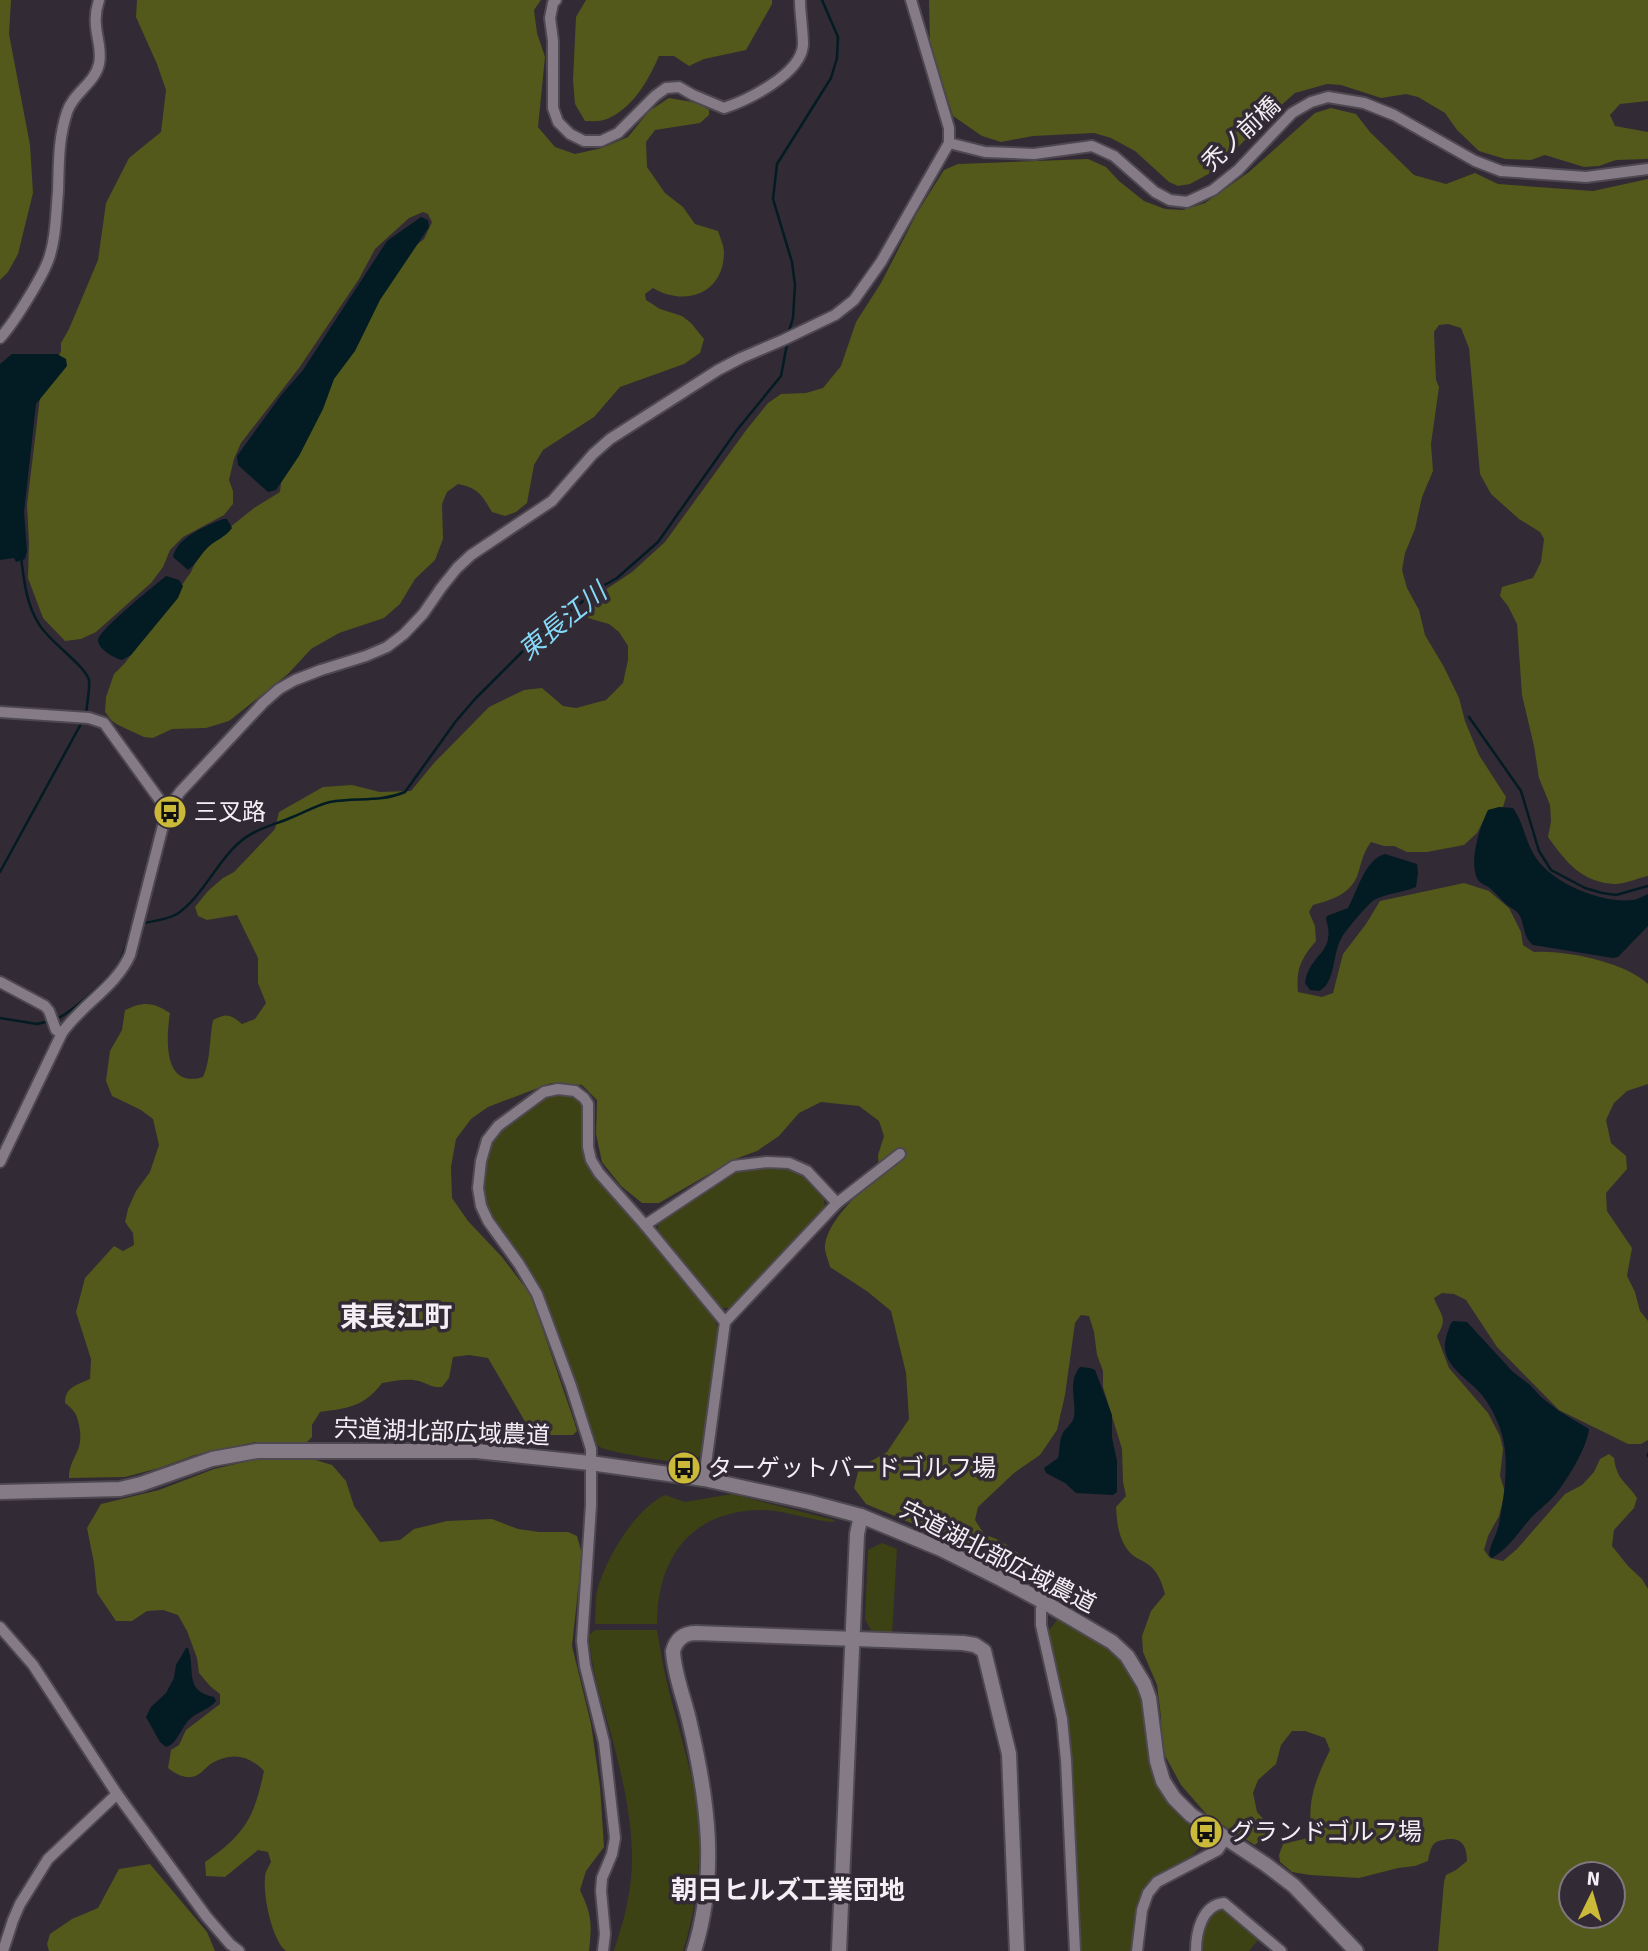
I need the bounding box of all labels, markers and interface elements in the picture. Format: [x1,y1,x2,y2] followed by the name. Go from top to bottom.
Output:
[1196,90,1286,178] street label: 禿ノ前橋
[513,575,616,667] water label: 東長江川
[151,793,189,831] bus stop icon: 三叉路
[194,797,266,827] place label: 三叉路
[340,1300,452,1334] district label: 東長江町
[334,1413,550,1451] street label: 宍道湖北部広域農道
[665,1449,703,1487] bus stop icon: ターゲットバードゴルフ場
[708,1453,996,1483] place label: ターゲットバードゴルフ場
[895,1495,1101,1619] street label: 宍道湖北部広域農道
[1187,1813,1225,1851] bus stop icon: グランドゴルフ場
[1230,1817,1422,1847] place label: グランドゴルフ場
[1557,1860,1627,1930] north arrow
[1586,1867,1601,1892] text: N
[671,1875,905,1907] district label: 朝日ヒルズ工業団地

